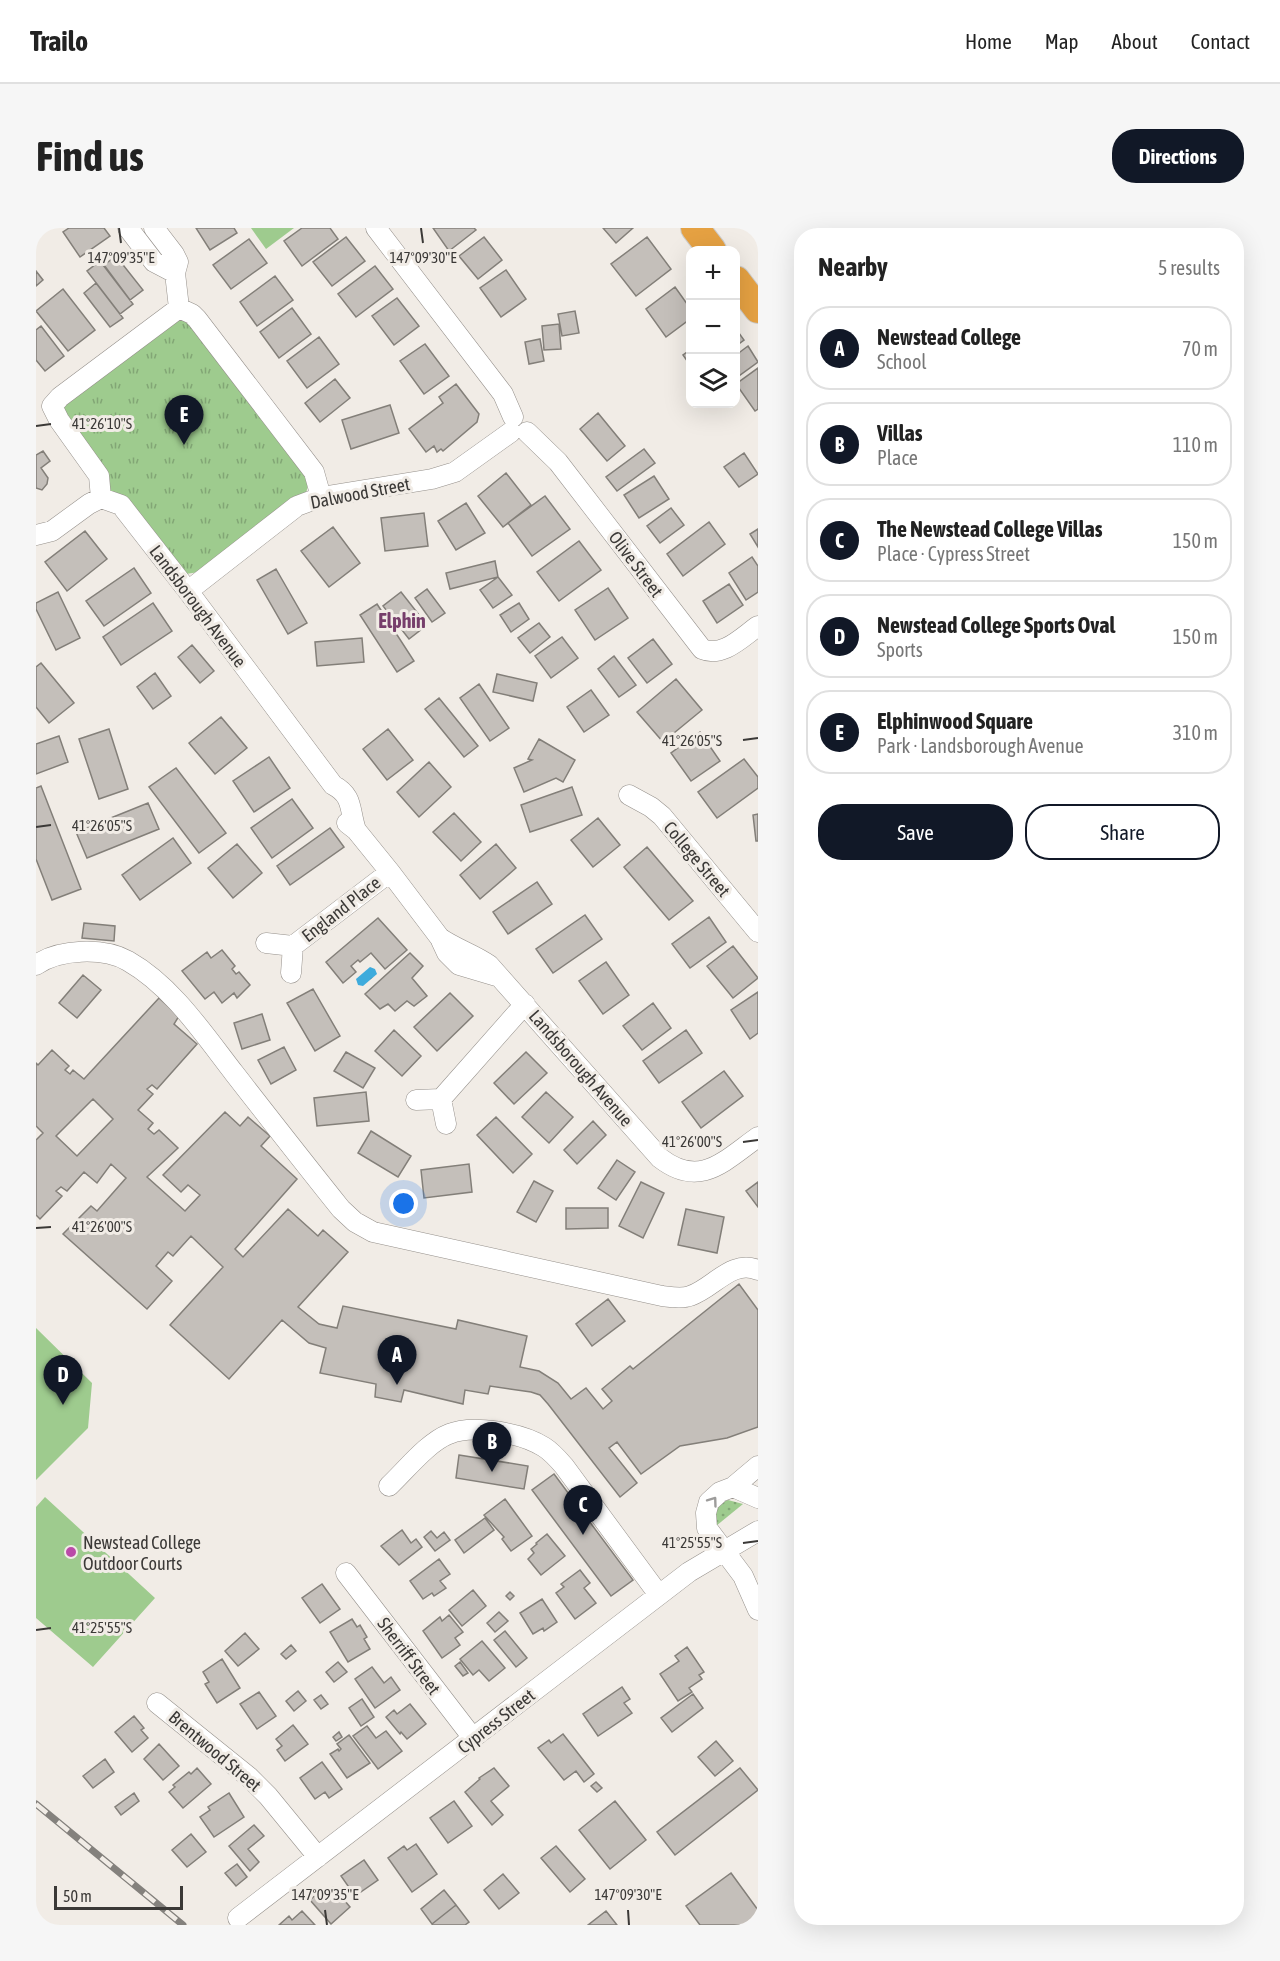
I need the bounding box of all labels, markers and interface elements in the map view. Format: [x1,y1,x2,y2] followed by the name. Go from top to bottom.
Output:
[30,25,88,57] text: Trailo
[965,29,1012,53] text: Home
[1045,29,1079,53] text: Map
[1112,29,1158,53] text: About
[1191,29,1250,53] text: Contact
[1112,129,1244,183] button: Directions
[36,132,144,180] text: Find us
[686,246,740,408] map controls
[686,246,740,300] button: +
[87,249,155,266] text: 147°09'35"E
[389,249,457,266] text: 147°09'30"E
[818,252,888,282] text: Nearby
[1158,256,1220,279] text: 5 results
[686,300,740,354] button: −
[877,324,1021,350] text: Newstead College
[835,337,844,360] text: A
[1182,337,1218,360] text: 70 m
[877,350,927,373] text: School
[686,354,740,408] button: layers
[164,396,204,445] pin: E
[72,415,132,432] text: 41°26'10"S
[877,420,923,446] text: Villas
[835,433,844,456] text: B
[1173,433,1218,456] text: 110 m
[877,446,918,469] text: Place
[308,473,412,513] street label: Dalwood Street
[877,516,1103,542] text: The Newstead College Villas
[605,527,667,601] street label: Olive Street
[835,529,844,552] text: C
[1173,529,1218,552] text: 150 m
[145,541,251,671] street label: Landsborough Avenue
[877,542,1030,565] text: Place · Cypress Street
[378,609,426,632] district label: Elphin
[877,612,1115,638] text: Newstead College Sports Oval
[834,625,845,648] text: D
[1173,625,1218,648] text: 150 m
[877,638,923,661] text: Sports
[877,708,1033,734] text: Elphinwood Square
[835,721,844,744] text: E
[1173,721,1218,744] text: 310 m
[662,732,722,749] text: 41°26'05"S
[877,734,1084,757] text: Park · Landsborough Avenue
[818,804,1013,860] button: Save
[1025,804,1220,860] button: Share
[72,817,132,834] text: 41°26'05"S
[660,817,734,901] street label: College Street
[298,872,384,946] street label: England Place
[525,1006,637,1130] street label: Landsborough Avenue
[662,1133,722,1150] text: 41°26'00"S
[389,1189,418,1218] your location
[72,1218,132,1235] text: 41°26'00"S
[378,1336,416,1385] pin: A
[44,1356,82,1405] pin: D
[472,1422,512,1472] pin: B
[564,1486,602,1535] pin: C
[706,1497,717,1508] one-way arrow
[83,1532,201,1574] place label: Newstead College Outdoor Courts
[662,1534,722,1551] text: 41°25'55"S
[64,1545,78,1559] marker: Newstead College Outdoor Courts
[373,1613,445,1699] street label: Sherriff Street
[72,1619,132,1636] text: 41°25'55"S
[453,1684,539,1758] street label: Cypress Street
[165,1706,265,1796] street label: Brentwood Street
[54,1883,183,1910] scale bar
[291,1886,359,1903] text: 147°09'35"E
[594,1886,662,1903] text: 147°09'30"E
[63,1887,92,1905] text: 50 m

